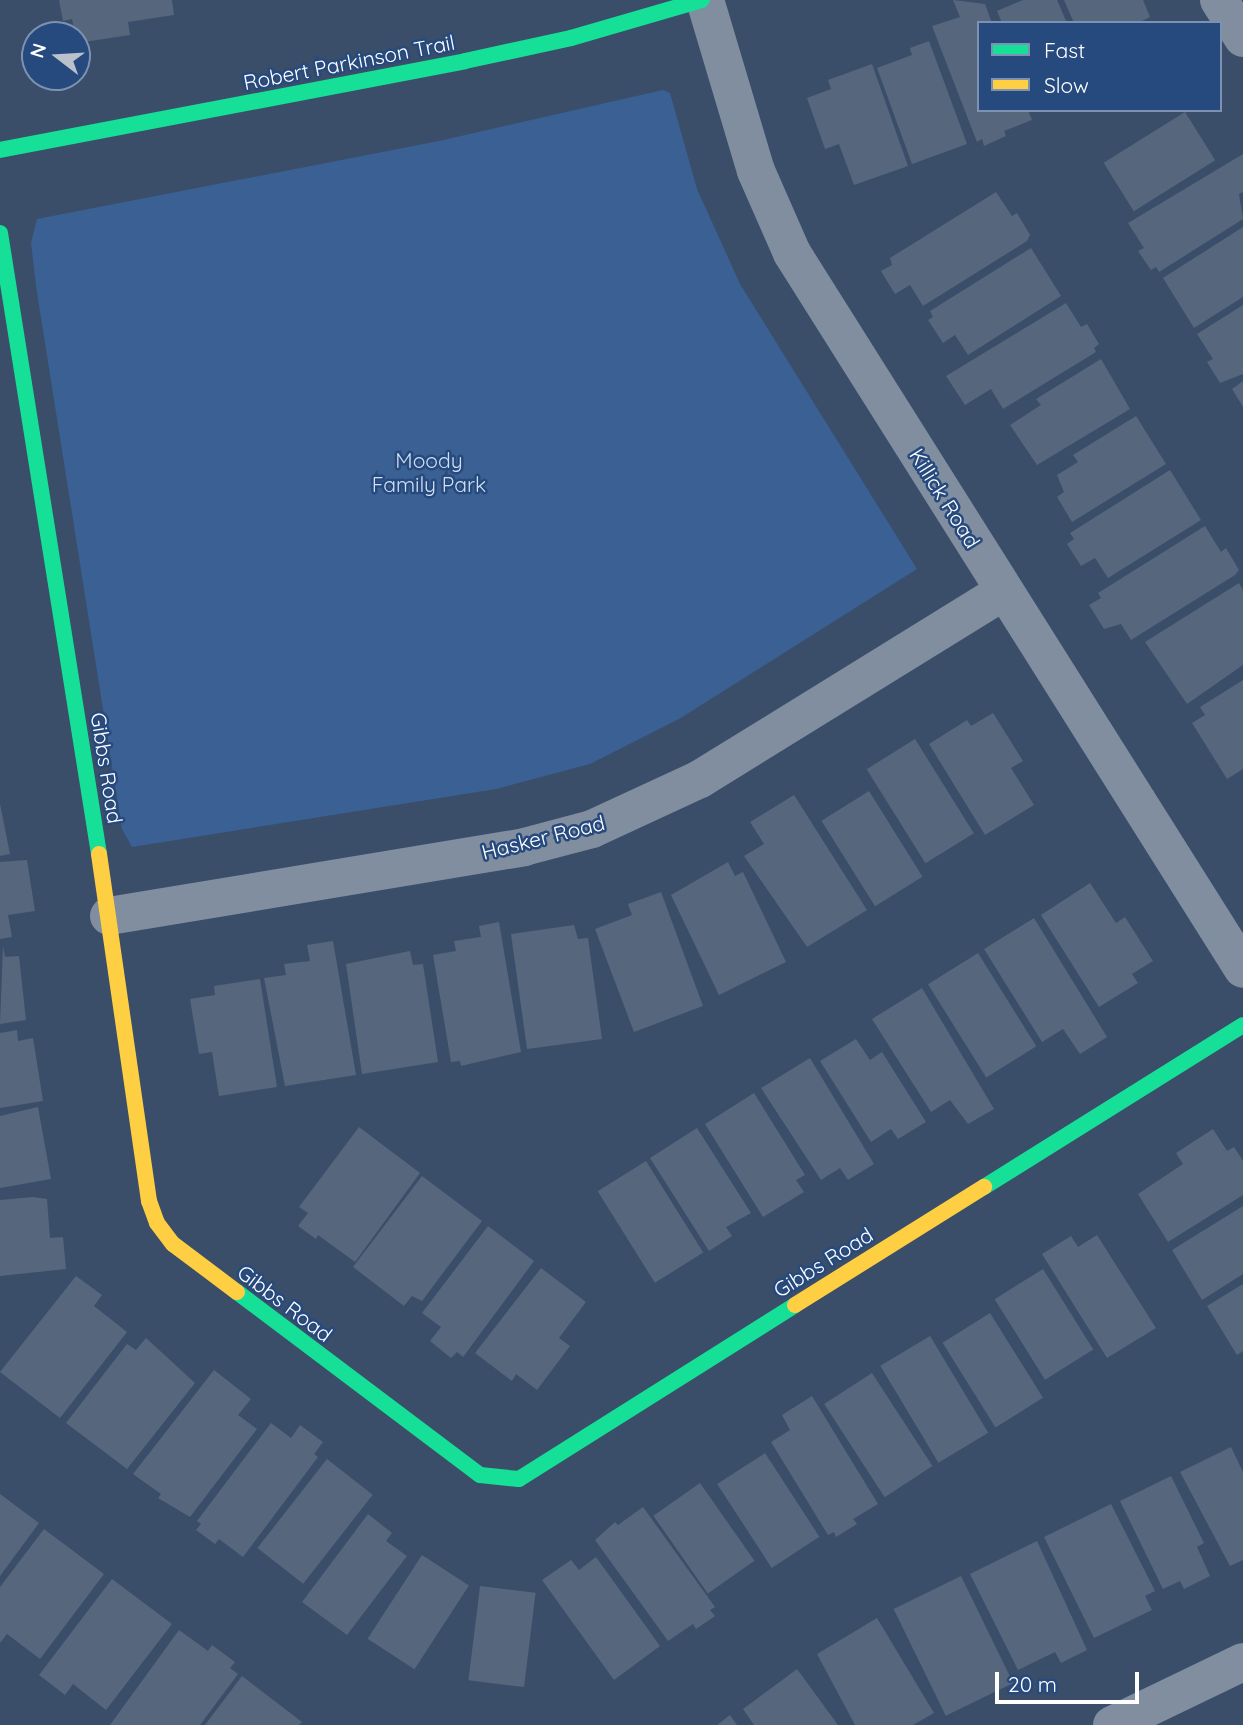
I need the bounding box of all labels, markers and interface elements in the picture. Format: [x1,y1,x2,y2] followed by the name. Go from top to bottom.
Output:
[21,21,91,91] north arrow
[977,21,1222,112] legend
[241,29,457,95] street label: Robert Parkinson Trail
[1044,37,1085,63] text: Fast
[24,40,51,61] text: N
[1044,72,1089,98] text: Slow
[904,444,986,552] street label: Killick Road
[372,447,486,497] park label: Moody Family Park
[86,711,128,825] street label: Gibbs Road
[479,810,607,864] street label: Hasker Road
[769,1222,877,1302] street label: Gibbs Road
[233,1259,337,1347] street label: Gibbs Road
[998,1658,1142,1702] scale bar
[1008,1671,1057,1697] text: 20 m

